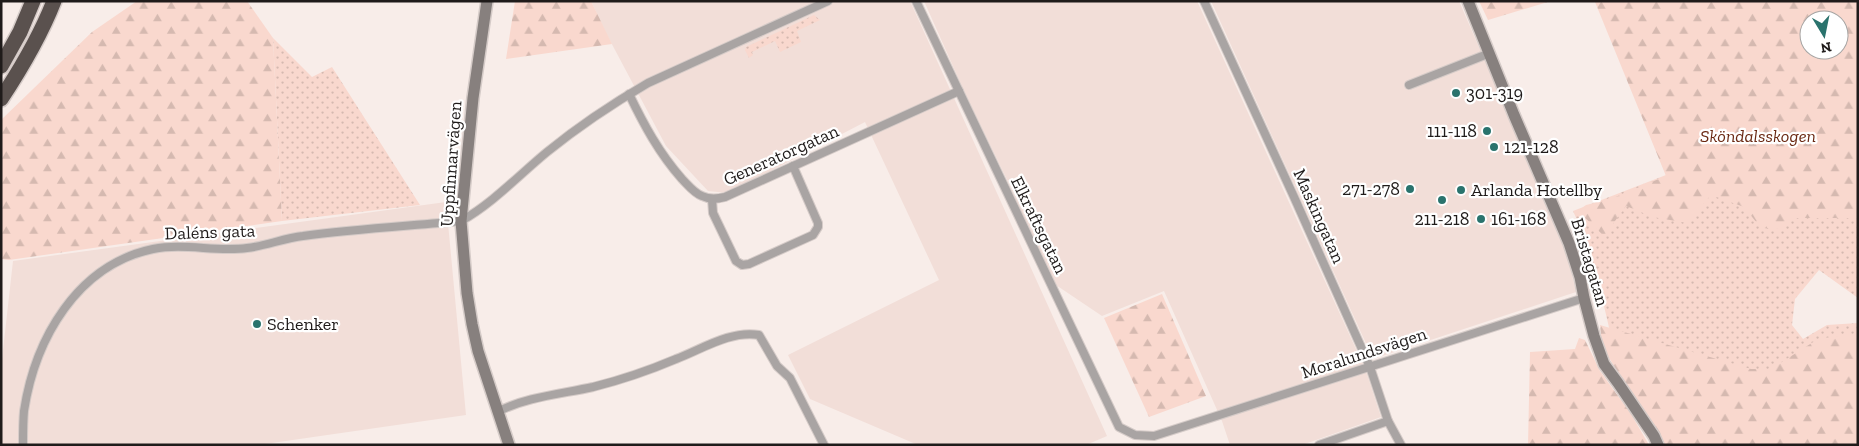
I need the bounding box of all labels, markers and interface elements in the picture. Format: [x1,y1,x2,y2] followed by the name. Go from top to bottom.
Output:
[1799,10,1849,60] north arrow
[1819,38,1833,57] text: N
[1466,82,1523,104] place label: 301-319
[1450,87,1462,99] marker: 301-319
[436,100,466,228] street label: Uppfinnarvägen
[720,120,843,190] street label: Generatorgatan
[1427,120,1477,142] place label: 111-118
[1481,125,1493,137] marker: 111-118
[1700,125,1816,147] park label: Sköndalsskogen
[1504,136,1559,158] place label: 121-128
[1488,141,1500,153] marker: 121-128
[1288,165,1350,267] street label: Maskingatan
[1006,173,1072,278] street label: Elkraftsgatan
[1342,178,1400,200] place label: 271-278
[1471,179,1603,201] place label: Arlanda Hotellby
[1404,183,1416,195] marker: 271-278
[1455,184,1467,196] marker: Arlanda Hotellby
[1436,194,1448,206] marker: 211-218
[1415,208,1469,230] place label: 211-218
[1491,208,1546,230] place label: 161-168
[1475,213,1487,225] marker: 161-168
[1566,215,1614,309] street label: Bristagatan
[164,219,256,245] street label: Daléns gata
[267,313,339,335] place label: Schenker
[251,318,263,330] marker: Schenker
[1299,322,1430,384] street label: Moralundsvägen

